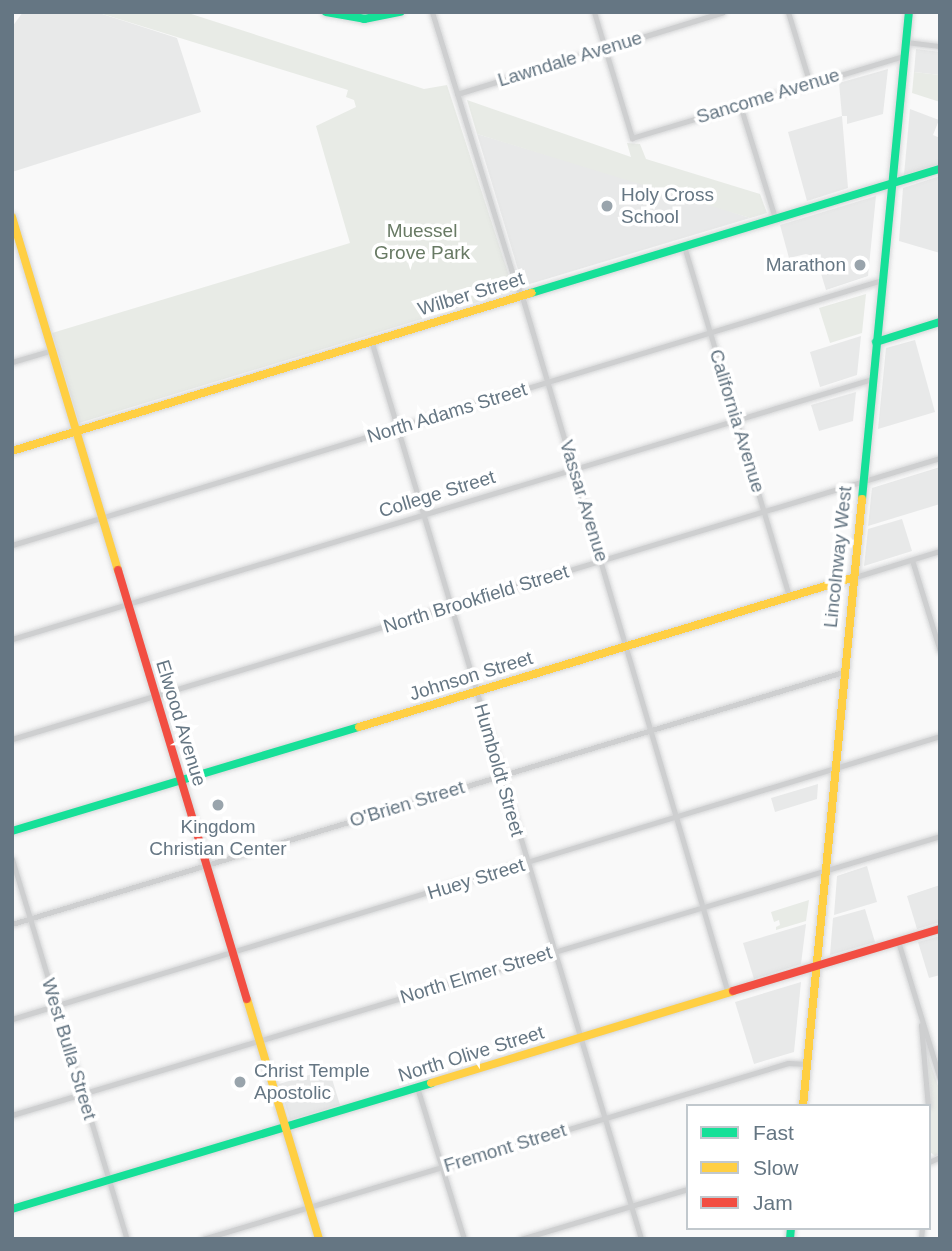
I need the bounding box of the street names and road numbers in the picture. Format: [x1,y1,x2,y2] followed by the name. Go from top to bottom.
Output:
[495,26,645,92] street label: Lawndale Avenue
[693,63,843,129] street label: Sancome Avenue
[415,267,527,321] street label: Wilber Street
[704,346,770,496] street label: California Avenue
[364,378,530,448] street label: North Adams Street
[555,437,613,565] street label: Vassar Avenue
[376,465,498,523] street label: College Street
[819,485,857,629] street label: Lincolnway West
[381,560,571,638] street label: North Brookfield Street
[407,646,535,706] street label: Johnson Street
[151,657,211,789] street label: Elwood Avenue
[469,701,529,839] street label: Humboldt Street
[347,776,467,832] street label: O'Brien Street
[425,853,527,905] street label: Huey Street
[397,941,555,1009] street label: North Elmer Street
[37,976,101,1122] street label: West Bulla Street
[395,1021,547,1087] street label: North Olive Street
[441,1119,569,1177] street label: Fremont Street

